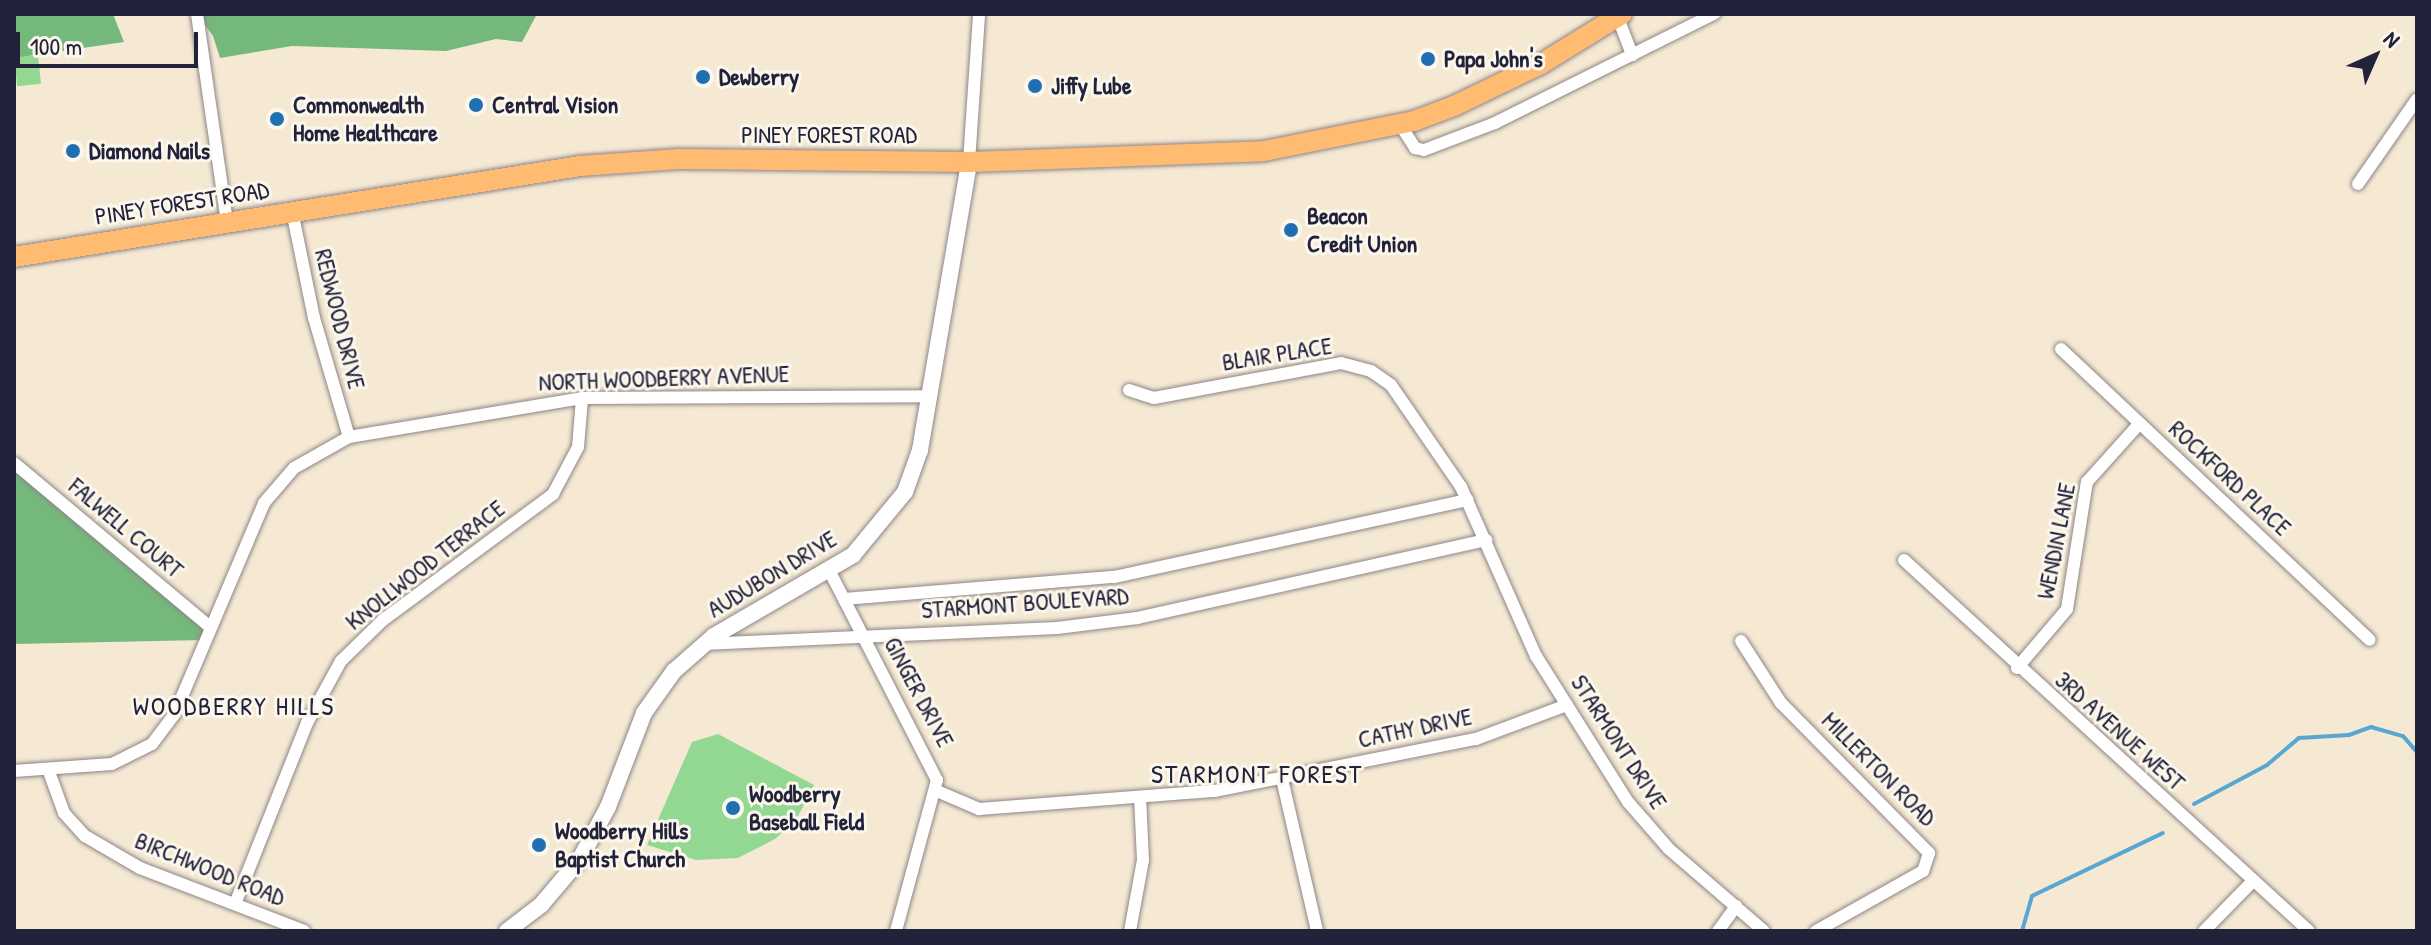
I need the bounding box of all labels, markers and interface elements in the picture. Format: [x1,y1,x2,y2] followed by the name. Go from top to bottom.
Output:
[20,16,202,66] scale bar
[2335,16,2415,96] north arrow
[2377,24,2407,54] text: N
[30,30,82,62] text: 100 m
[1444,45,1543,73] place label: Papa John's
[1419,50,1437,68] marker: Papa John's
[719,63,799,91] place label: Dewberry
[694,68,712,86] marker: Dewberry
[1051,72,1131,100] place label: Jiffy Lube
[1026,77,1044,95] marker: Jiffy Lube
[293,91,438,147] place label: Commonwealth Home Healthcare
[492,91,618,119] place label: Central Vision
[467,96,485,114] marker: Central Vision
[268,110,286,128] marker: Commonwealth Home Healthcare
[741,121,917,149] street label: PINEY FOREST ROAD
[89,137,210,165] place label: Diamond Nails
[64,142,82,160] marker: Diamond Nails
[93,175,271,231] street label: PINEY FOREST ROAD
[1307,202,1417,258] place label: Beacon Credit Union
[1282,221,1300,239] marker: Beacon Credit Union
[309,246,371,392] street label: REDWOOD DRIVE
[1220,331,1334,377] street label: BLAIR PLACE
[538,359,790,397] street label: NORTH WOODBERRY AVENUE
[2163,414,2297,542] street label: ROCKFORD PLACE
[63,472,189,584] street label: FALWELL COURT
[2031,481,2081,601] street label: WENDIN LANE
[340,494,510,636] street label: KNOLLWOOD TERRACE
[702,524,842,624] street label: AUDUBON DRIVE
[920,581,1130,625] street label: STARMONT BOULEVARD
[878,632,960,752] street label: GINGER DRIVE
[2049,665,2191,797] street label: 3RD AVENUE WEST
[1565,670,1673,814] street label: STARMONT DRIVE
[133,690,335,722] district label: WOODBERRY HILLS
[1356,702,1474,754] street label: CATHY DRIVE
[1816,706,1942,832] street label: MILLERTON ROAD
[1151,758,1363,790] district label: STARMONT FOREST
[749,780,864,836] place label: Woodberry Baseball Field
[724,799,742,817] marker: Woodberry Baseball Field
[555,817,688,873] place label: Woodberry Hills Baptist Church
[131,826,289,912] street label: BIRCHWOOD ROAD
[530,836,548,854] marker: Woodberry Hills Baptist Church

